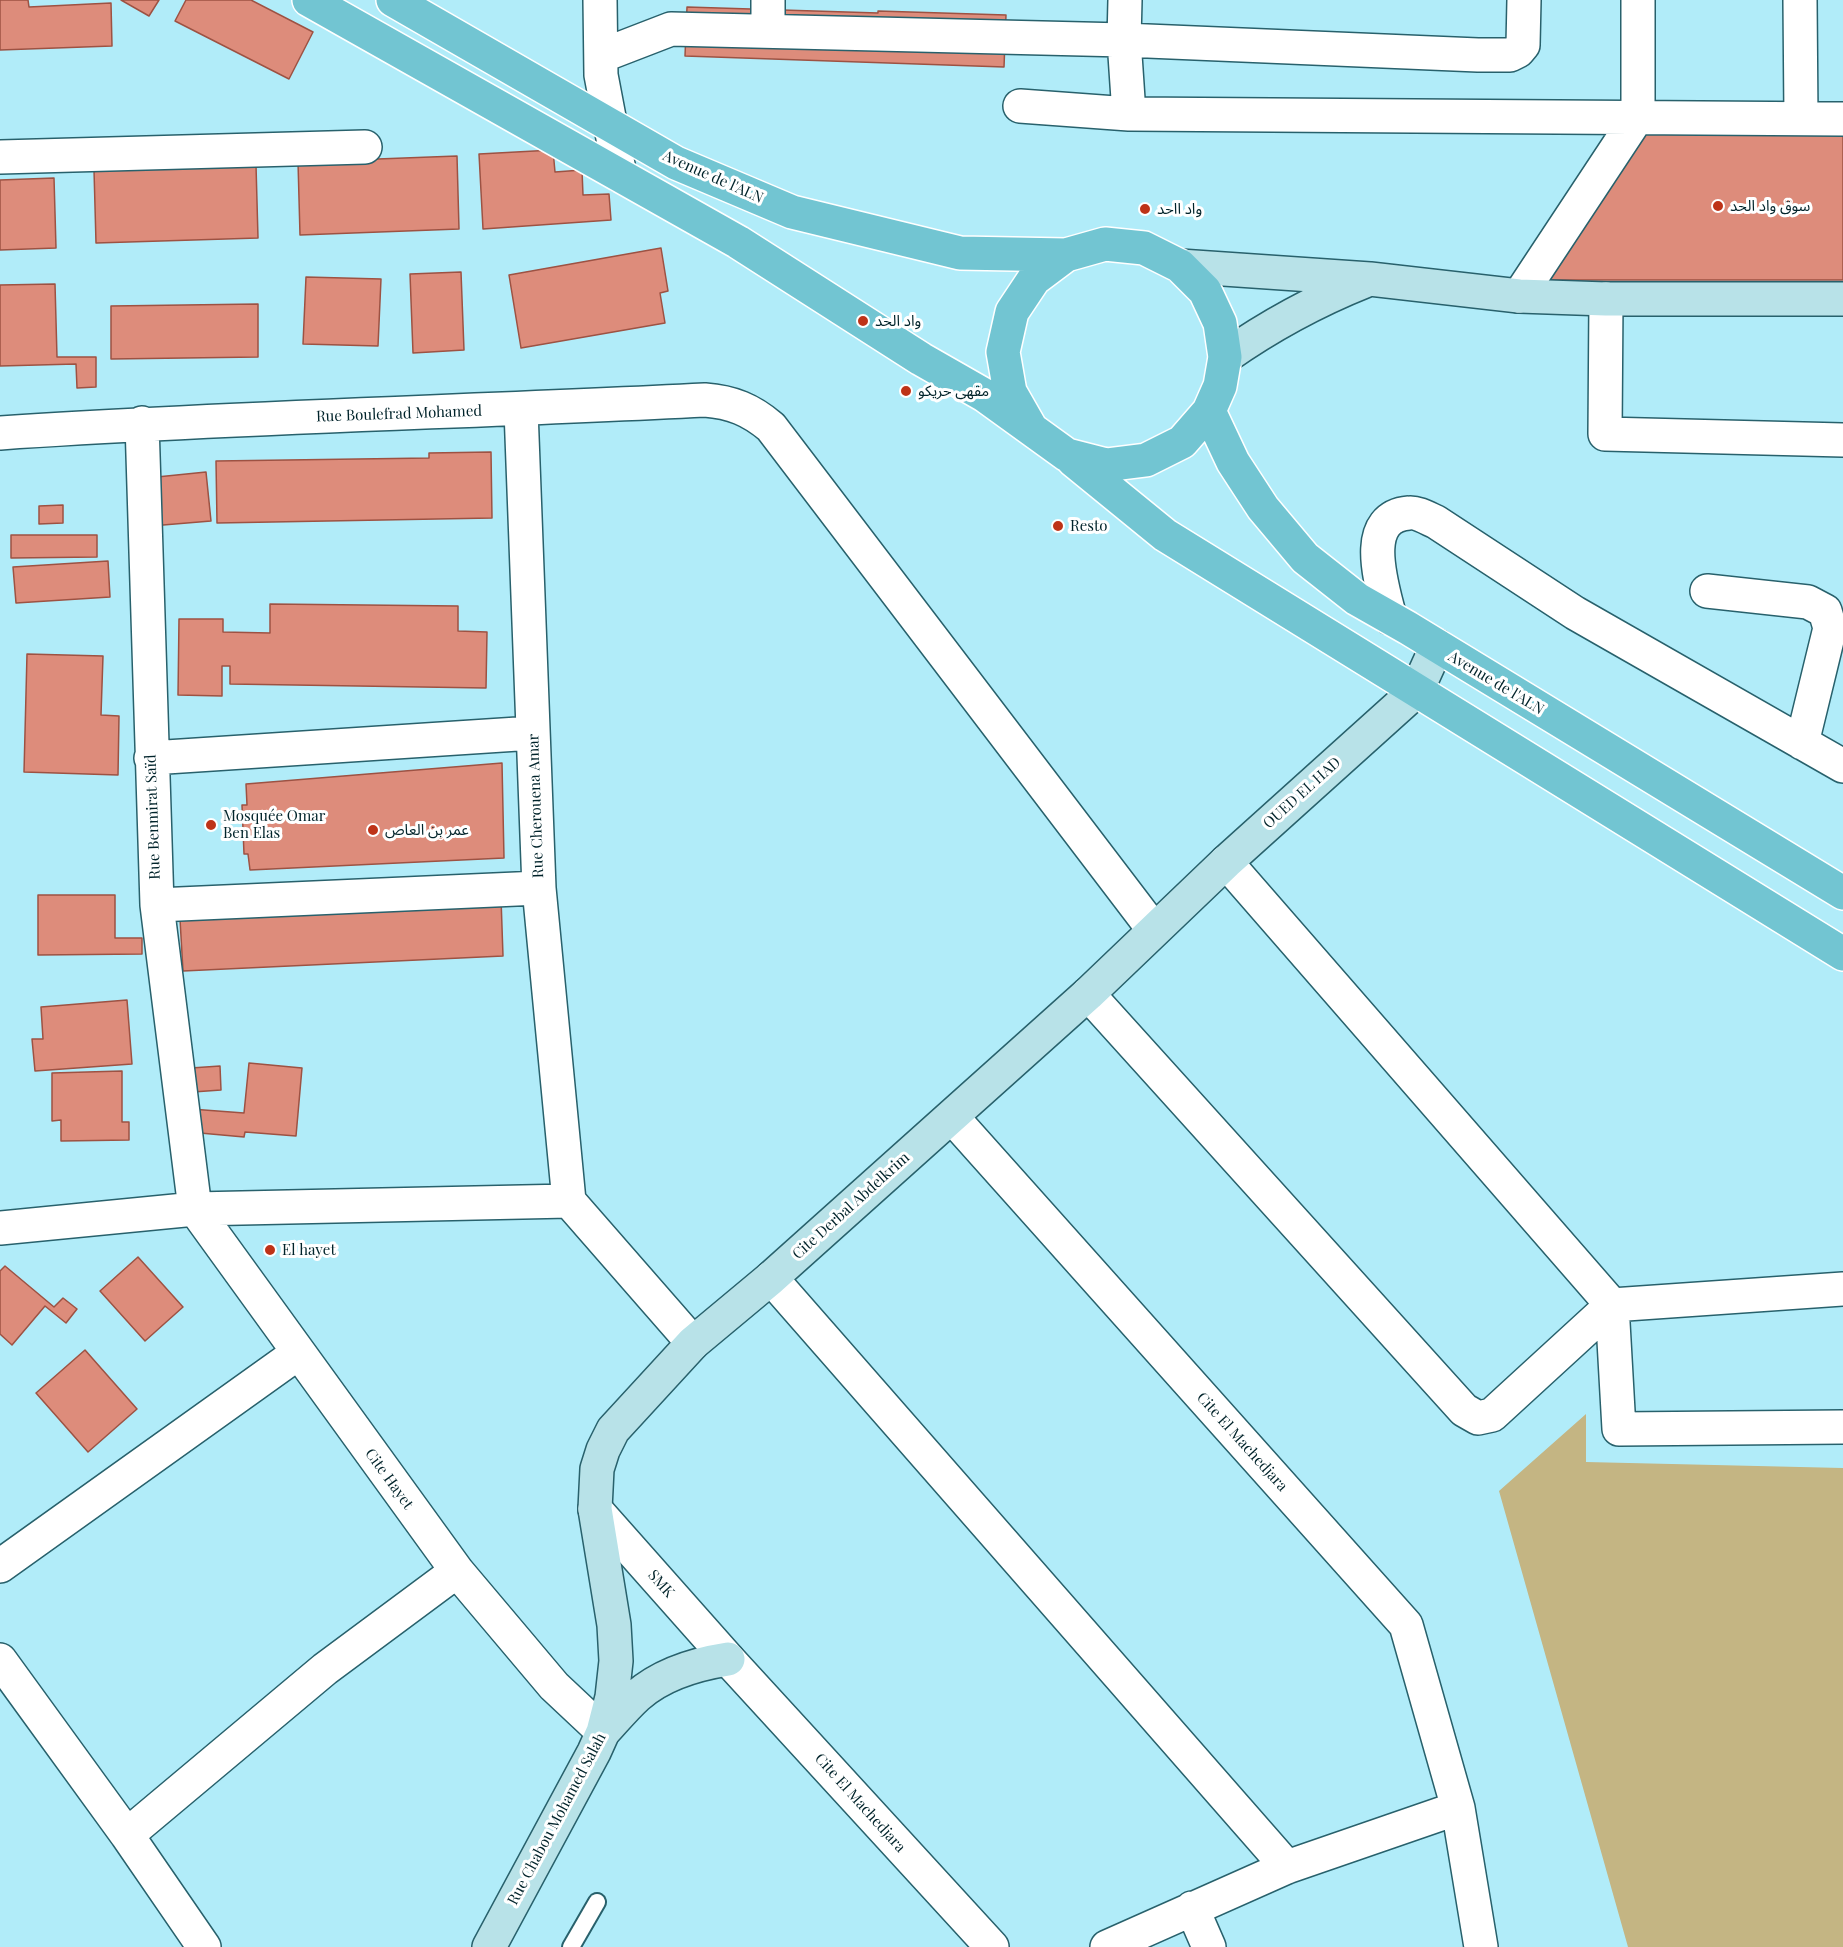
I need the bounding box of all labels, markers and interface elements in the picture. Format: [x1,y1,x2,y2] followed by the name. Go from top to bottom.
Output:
[660,147,766,207] street label: Avenue de l'ALN
[1730,197,1810,215] place label: سوق واد الحد
[1711,199,1725,213] marker: سوق واد الحد
[1157,200,1202,218] place label: واد ااحد
[1138,202,1152,216] marker: واد ااحد
[875,312,921,330] place label: واد الحد
[856,314,870,328] marker: واد الحد
[918,382,989,400] place label: مقهى حريكو
[899,384,913,398] marker: مقهى حريكو
[316,402,482,426] street label: Rue Boulefrad Mohamed
[1070,517,1108,535] place label: Resto
[1051,519,1065,533] marker: Resto
[1445,647,1547,719] street label: Avenue de l'ALN
[524,733,548,879] street label: Rue Cherouena Amar
[142,754,164,880] street label: Rue Benmirat Saïd
[1260,754,1344,832] street label: OUED EL HAD
[223,807,325,842] place label: Mosquée Omar Ben Elas
[204,818,218,832] marker: Mosquée Omar Ben Elas
[385,821,469,839] place label: عمر بن العاص
[366,823,380,837] marker: عمر بن العاص
[789,1149,913,1263] street label: Cite Derbal Abdelkrim
[282,1241,336,1259] place label: El hayet
[263,1243,277,1257] marker: El hayet
[1193,1389,1291,1495] street label: Cite El Machedjara
[361,1445,417,1513] street label: Cite Hayet
[644,1566,678,1602] street label: SMK
[504,1730,610,1908] street label: Rue Chabou Mohamed Salah
[811,1750,909,1856] street label: Cite El Machedjara

